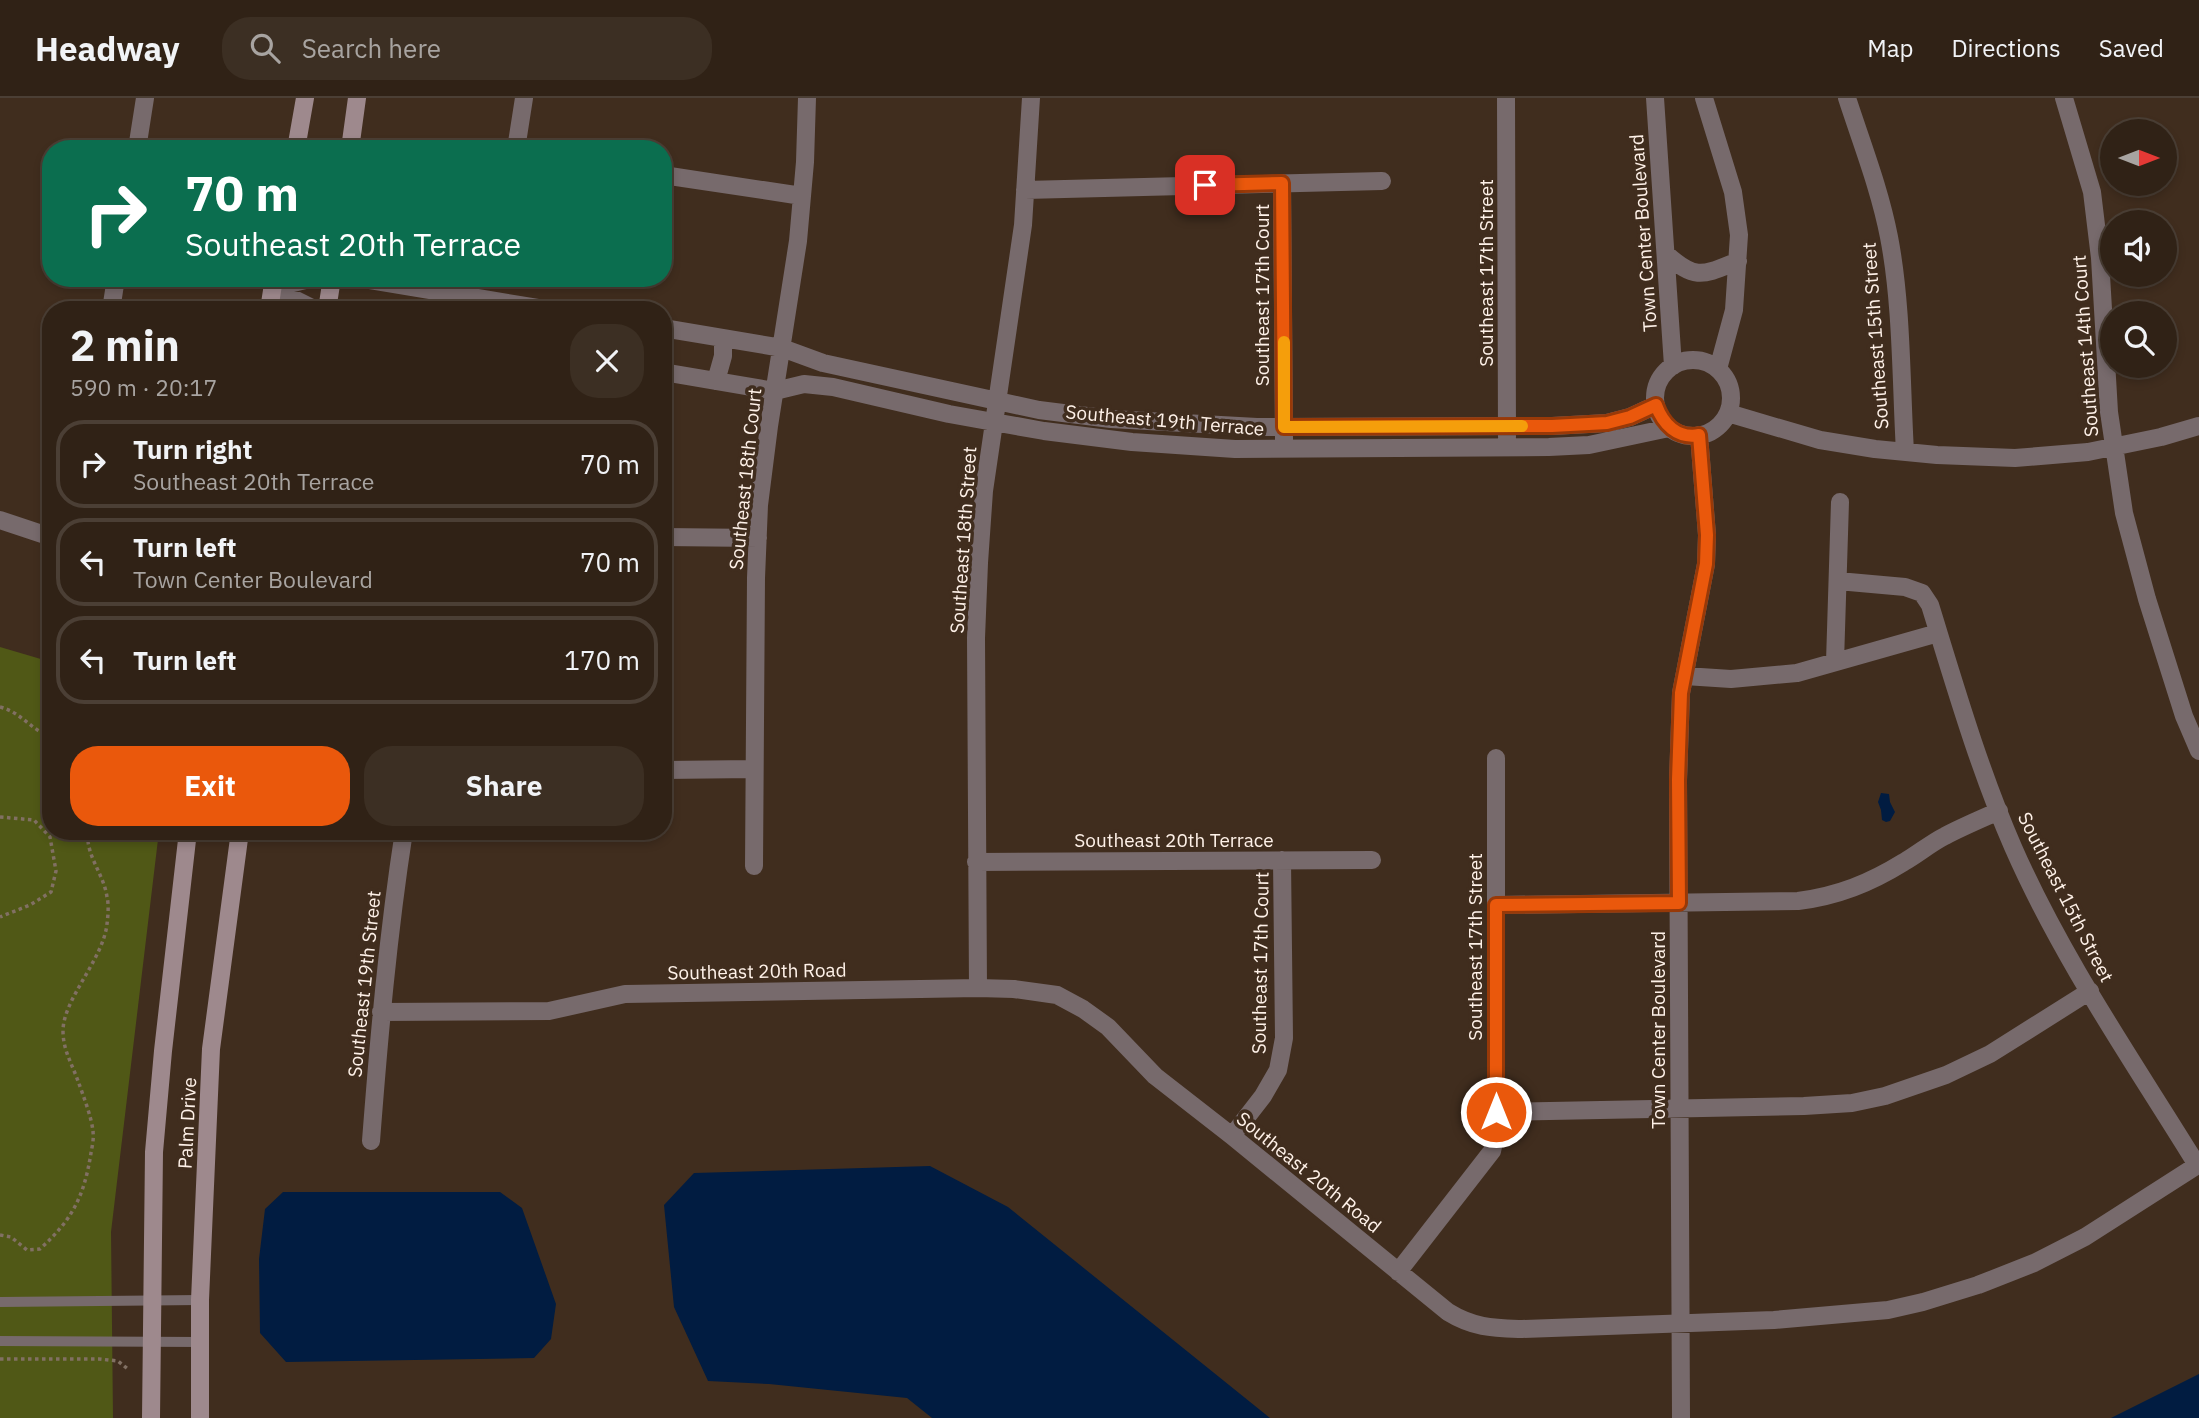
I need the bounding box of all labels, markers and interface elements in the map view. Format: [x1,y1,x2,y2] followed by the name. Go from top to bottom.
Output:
[222,17,712,80] search box
[35,27,180,70] text: Headway
[246,29,284,67] icon: search
[302,31,441,65] text: Search here
[1867,32,1913,64] text: Map
[1951,32,2061,64] text: Directions
[2099,32,2164,64] text: Saved
[2100,119,2177,196] north arrow
[2100,119,2177,378] map controls
[1624,133,1662,333] street label: Town Center Boulevard
[1175,155,1235,215] pin
[185,161,299,224] text: 70 m
[1186,166,1224,204] icon: arrive
[70,168,161,259] icon: right
[1474,179,1498,367] street label: Southeast 17th Street
[1250,204,1274,386] street label: Southeast 17th Court
[2100,210,2177,287] button: sound
[185,223,521,265] text: Southeast 20th Terrace
[1856,242,1894,430] street label: Southeast 15th Street
[2067,254,2103,438] street label: Southeast 14th Court
[2100,301,2177,378] button: search
[70,318,180,373] text: 2 min
[570,324,644,398] button: close
[70,372,217,402] text: 590 m · 20:17
[724,387,766,571] street label: Southeast 18th Court
[1065,399,1265,441] street label: Southeast 19th Terrace
[133,432,252,466] text: Turn right
[74,445,112,483] icon: right
[944,446,982,634] street label: Southeast 18th Street
[580,447,640,481] text: 70 m
[133,466,374,496] text: Southeast 20th Terrace
[133,530,236,564] text: Turn left
[74,543,112,581] icon: left
[580,545,640,579] text: 70 m
[133,564,373,594] text: Town Center Boulevard
[74,641,112,679] icon: left
[133,643,236,677] text: Turn left
[564,643,640,677] text: 170 m
[70,746,350,826] button: Exit
[364,746,644,826] button: Share
[2013,808,2119,986] street label: Southeast 15th Street
[1074,828,1274,852] street label: Southeast 20th Terrace
[1463,853,1487,1041] street label: Southeast 17th Street
[1246,872,1274,1054] street label: Southeast 17th Court
[342,889,386,1079] street label: Southeast 19th Street
[1646,931,1670,1129] street label: Town Center Boulevard
[667,957,847,985] street label: Southeast 20th Road
[1459,1075,1533,1149] position arrow
[173,1077,201,1169] street label: Palm Drive
[1232,1106,1386,1238] street label: Southeast 20th Road

